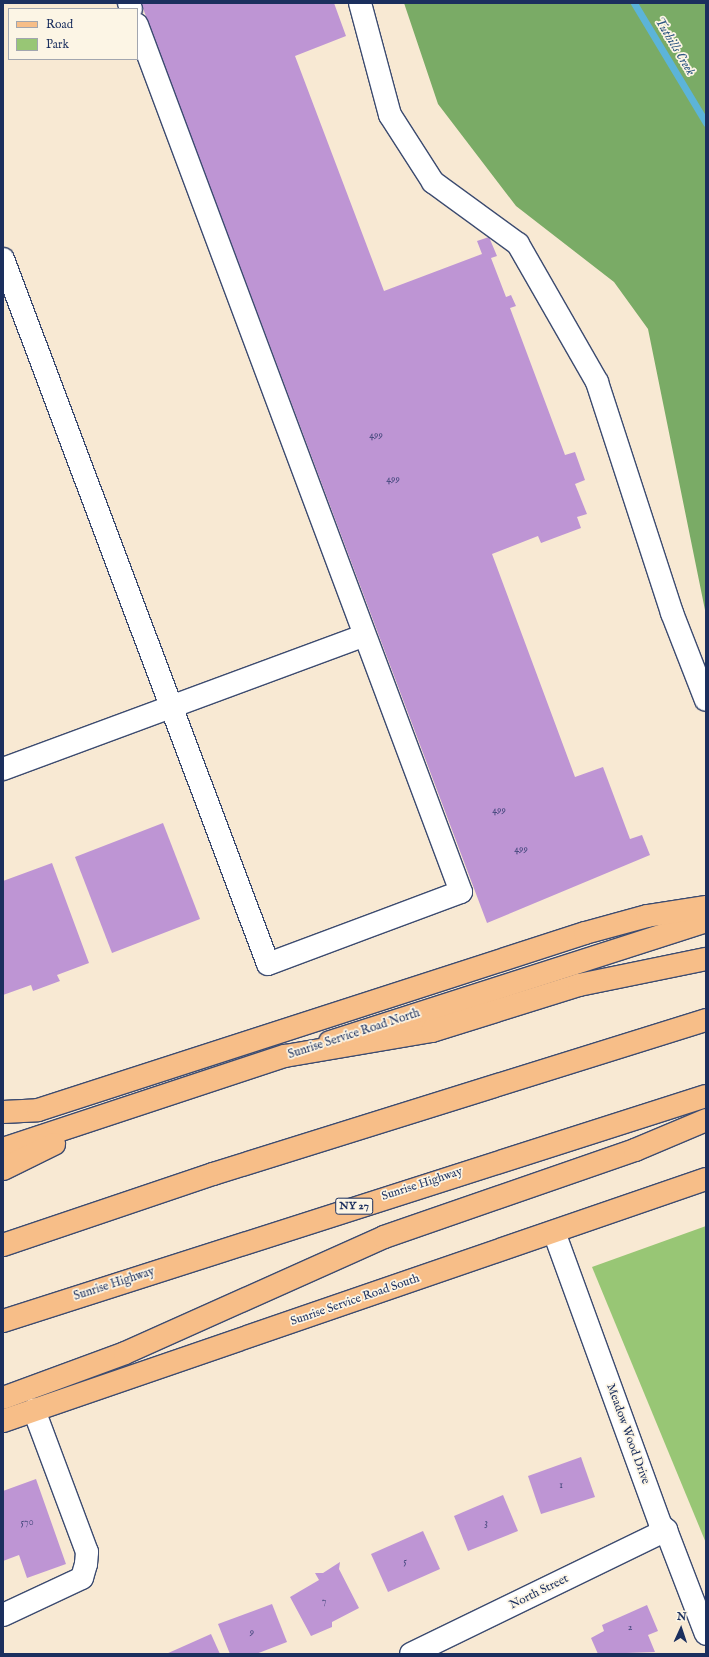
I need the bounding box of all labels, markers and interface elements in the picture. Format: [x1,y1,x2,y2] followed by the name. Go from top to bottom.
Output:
[8,8,138,60] legend
[651,15,697,79] water label: Tuthills Creek
[46,17,73,32] text: Road
[46,37,69,52] text: Park
[369,430,383,442] house number: 499
[386,474,400,486] house number: 499
[492,805,506,817] house number: 499
[514,844,528,856] house number: 499
[286,1006,422,1062] street label: Sunrise Service Road North
[380,1164,464,1204] street label: Sunrise Highway
[335,1197,373,1215] road number: NY 27
[72,1264,156,1304] street label: Sunrise Highway
[289,1271,421,1329] street label: Sunrise Service Road South
[603,1382,653,1486] street label: Meadow Wood Drive
[559,1480,563,1492] house number: 1
[20,1517,34,1529] house number: 570
[484,1518,488,1530] house number: 3
[403,1556,407,1568] house number: 5
[507,1572,571,1612] street label: North Street
[322,1596,326,1608] house number: 7
[661,1609,701,1649] north arrow
[677,1610,687,1624] text: N
[628,1622,632,1634] house number: 2
[250,1627,254,1639] house number: 9

